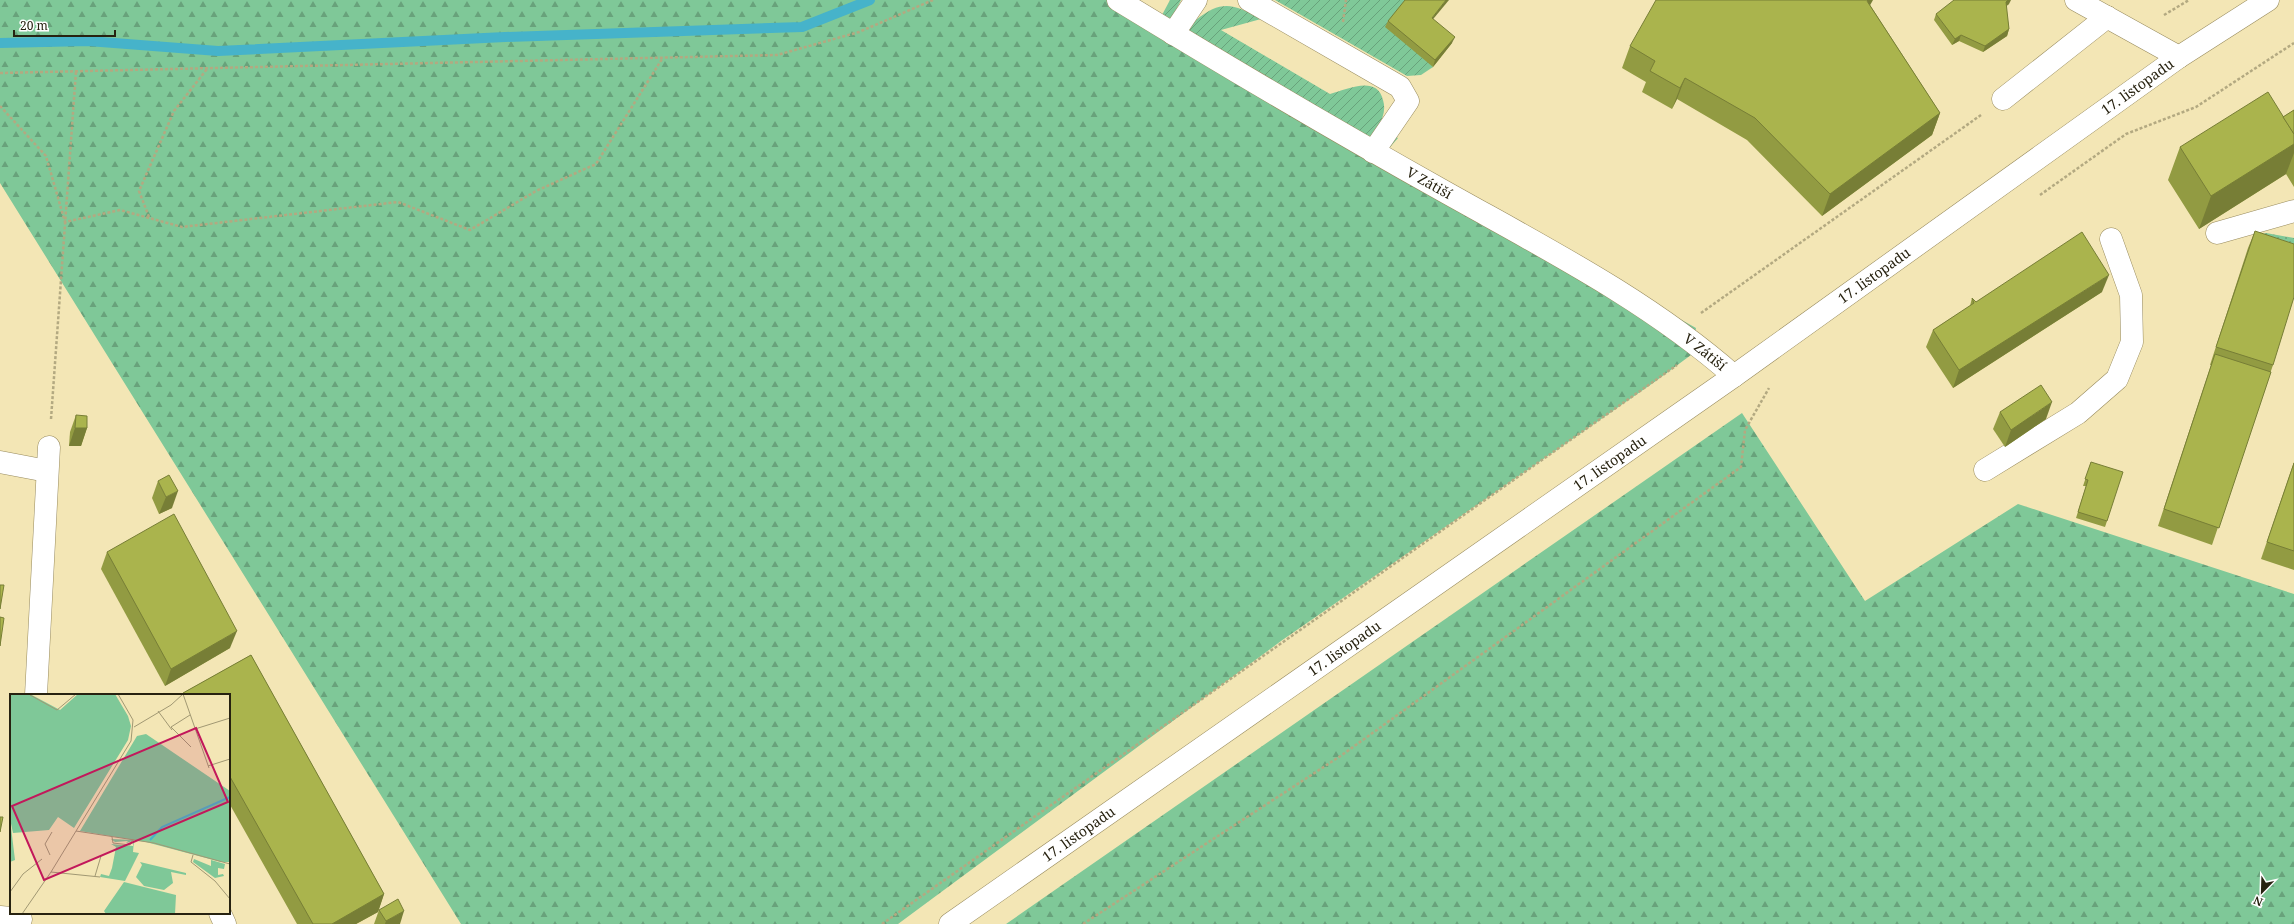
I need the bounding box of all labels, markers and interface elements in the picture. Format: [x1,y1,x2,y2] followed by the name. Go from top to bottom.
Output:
[14,12,115,38] scale bar
[20,17,48,34] text: 20 m
[2097,54,2177,119] street label: 17. listopadu
[1403,162,1456,203] street label: V Zátiší
[1834,243,1914,308] street label: 17. listopadu
[1680,329,1731,375] street label: V Zátiší
[1569,430,1650,495] street label: 17. listopadu
[1304,616,1384,680] street label: 17. listopadu
[10,694,230,914] inset map
[1038,801,1119,866] street label: 17. listopadu
[2242,872,2282,912] north arrow
[2251,893,2265,910] text: N

